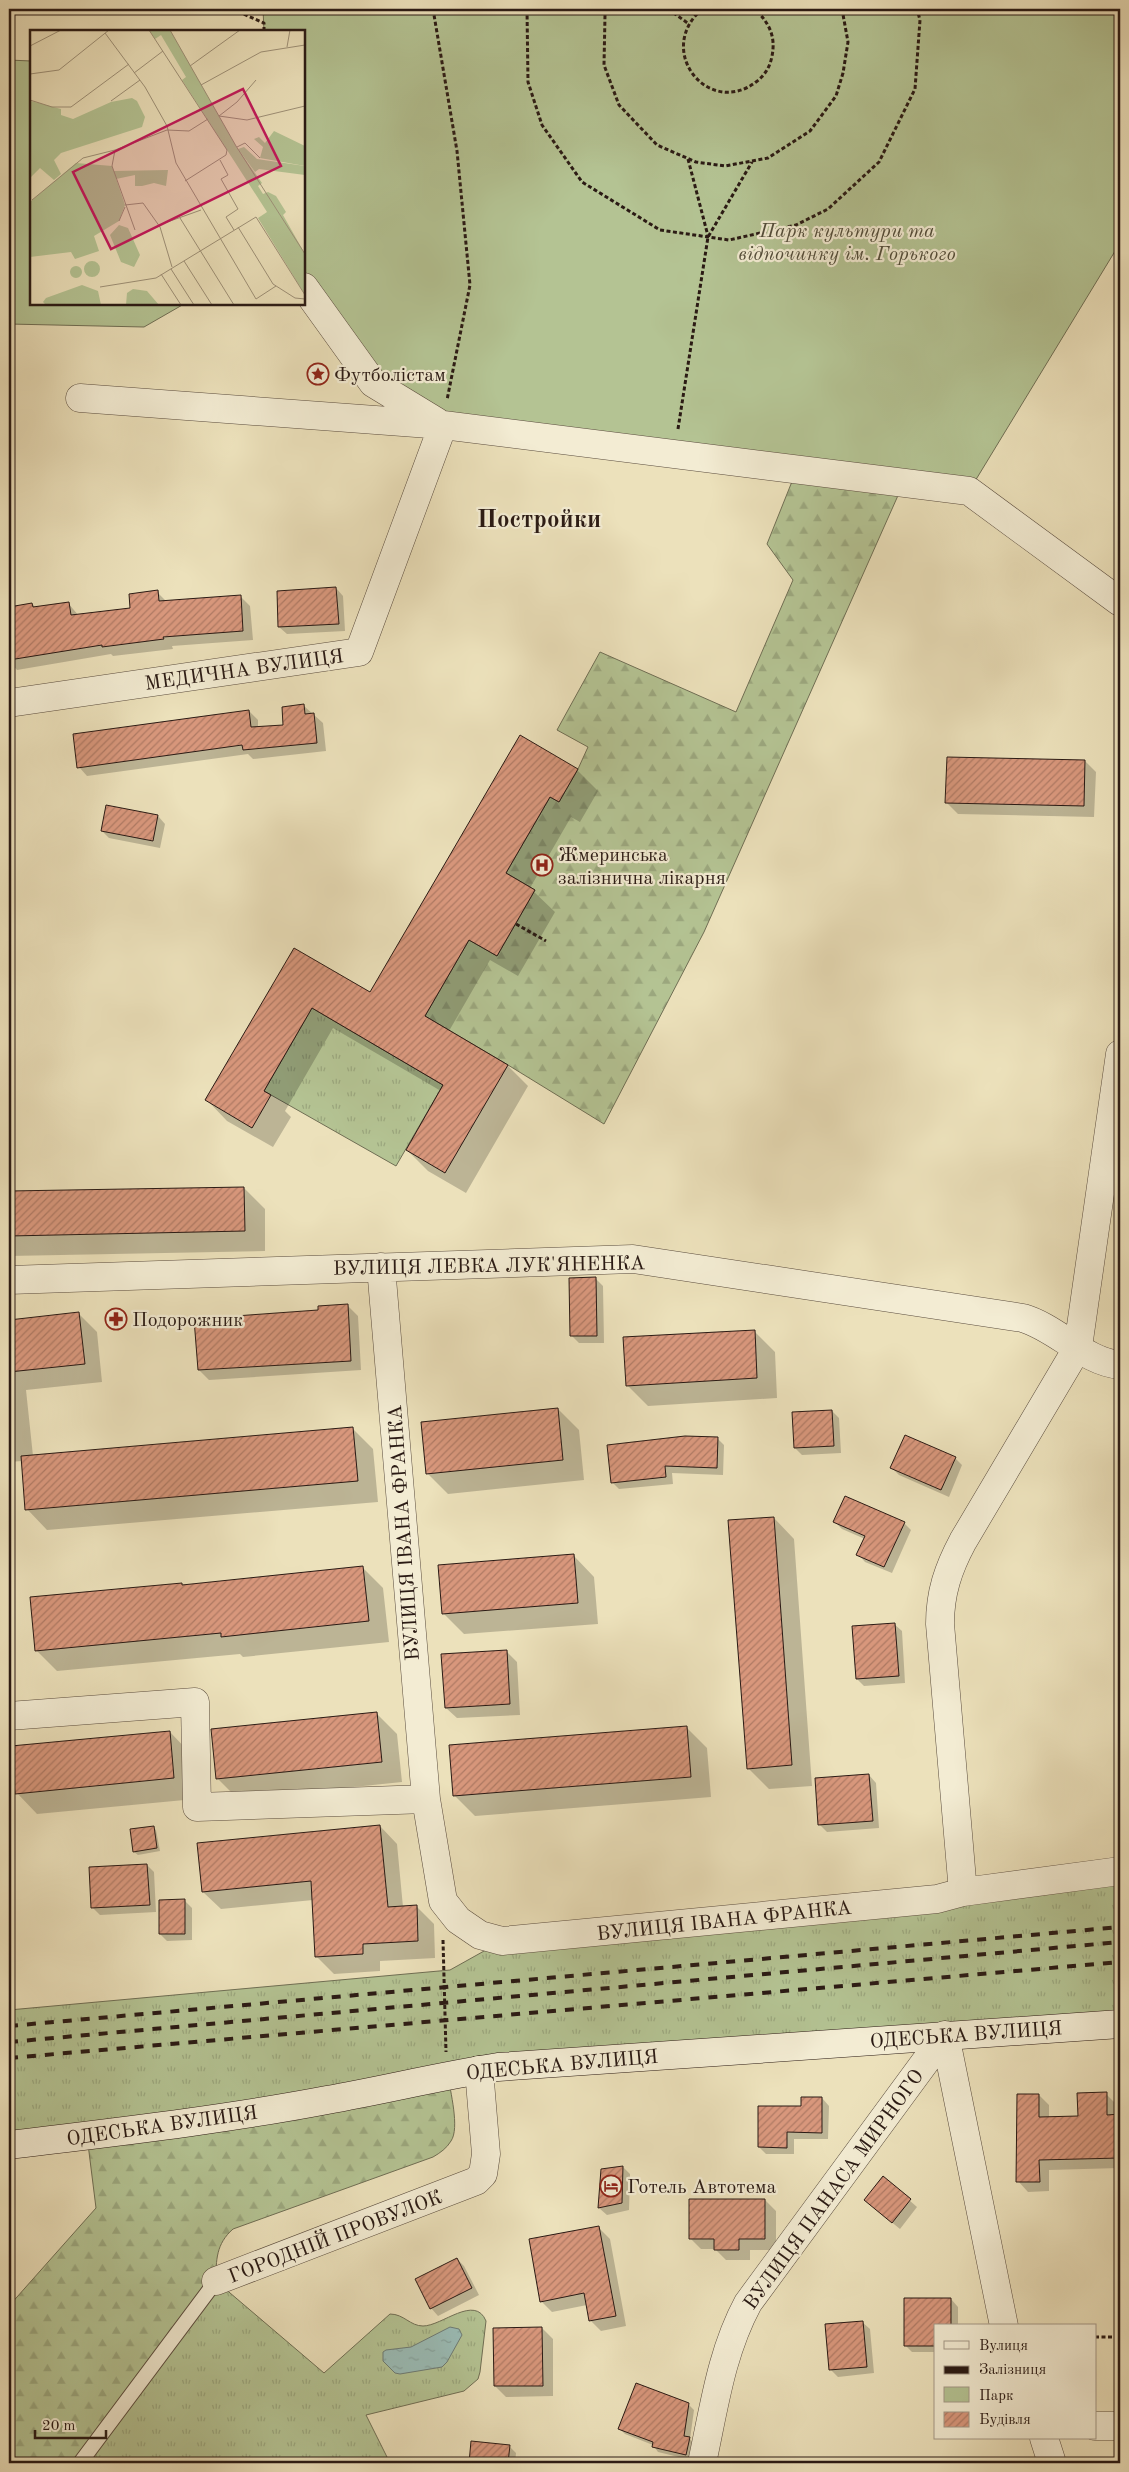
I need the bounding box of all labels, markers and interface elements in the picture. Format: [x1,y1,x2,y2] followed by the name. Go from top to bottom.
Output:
[30,30,305,305] inset map
[738,222,956,265] park label: Парк культури та відпочинку ім. Горького
[306,362,330,386] place icon: Футболістам
[334,366,446,386] place label: Футболістам
[477,508,601,533] district label: Постройки
[143,647,345,695] street label: МЕДИЧНА ВУЛИЦЯ
[558,846,726,889] place label: Жмеринська залізнична лікарня
[530,853,554,877] hospital icon: Жмеринська залізнична лікарня
[333,1254,645,1280] street label: ВУЛИЦЯ ЛЕВКА ЛУК'ЯНЕНКА
[104,1307,128,1331] pharmacy icon: Подорожник
[132,1311,243,1331] place label: Подорожник
[386,1404,424,1661] street label: ВУЛИЦЯ ІВАНА ФРАНКА
[596,1899,853,1945] street label: ВУЛИЦЯ ІВАНА ФРАНКА
[869,2019,1063,2053] street label: ОДЕСЬКА ВУЛИЦЯ
[465,2048,659,2084] street label: ОДЕСЬКА ВУЛИЦЯ
[741,2066,928,2314] street label: ВУЛИЦЯ ПАНАСА МИРНОГО
[65,2104,259,2150] street label: ОДЕСЬКА ВУЛИЦЯ
[599,2174,623,2198] hotel icon: Готель Автотема
[627,2178,777,2198] place label: Готель Автотема
[225,2185,445,2288] street label: ГОРОДНІЙ ПРОВУЛОК
[934,2324,1096,2440] legend
[979,2339,1028,2354] text: Вулиця
[979,2363,1046,2378] text: Залізниця
[979,2389,1014,2404] text: Парк
[35,2407,106,2439] scale bar
[979,2413,1031,2428] text: Будівля
[42,2419,76,2434] text: 20 m

